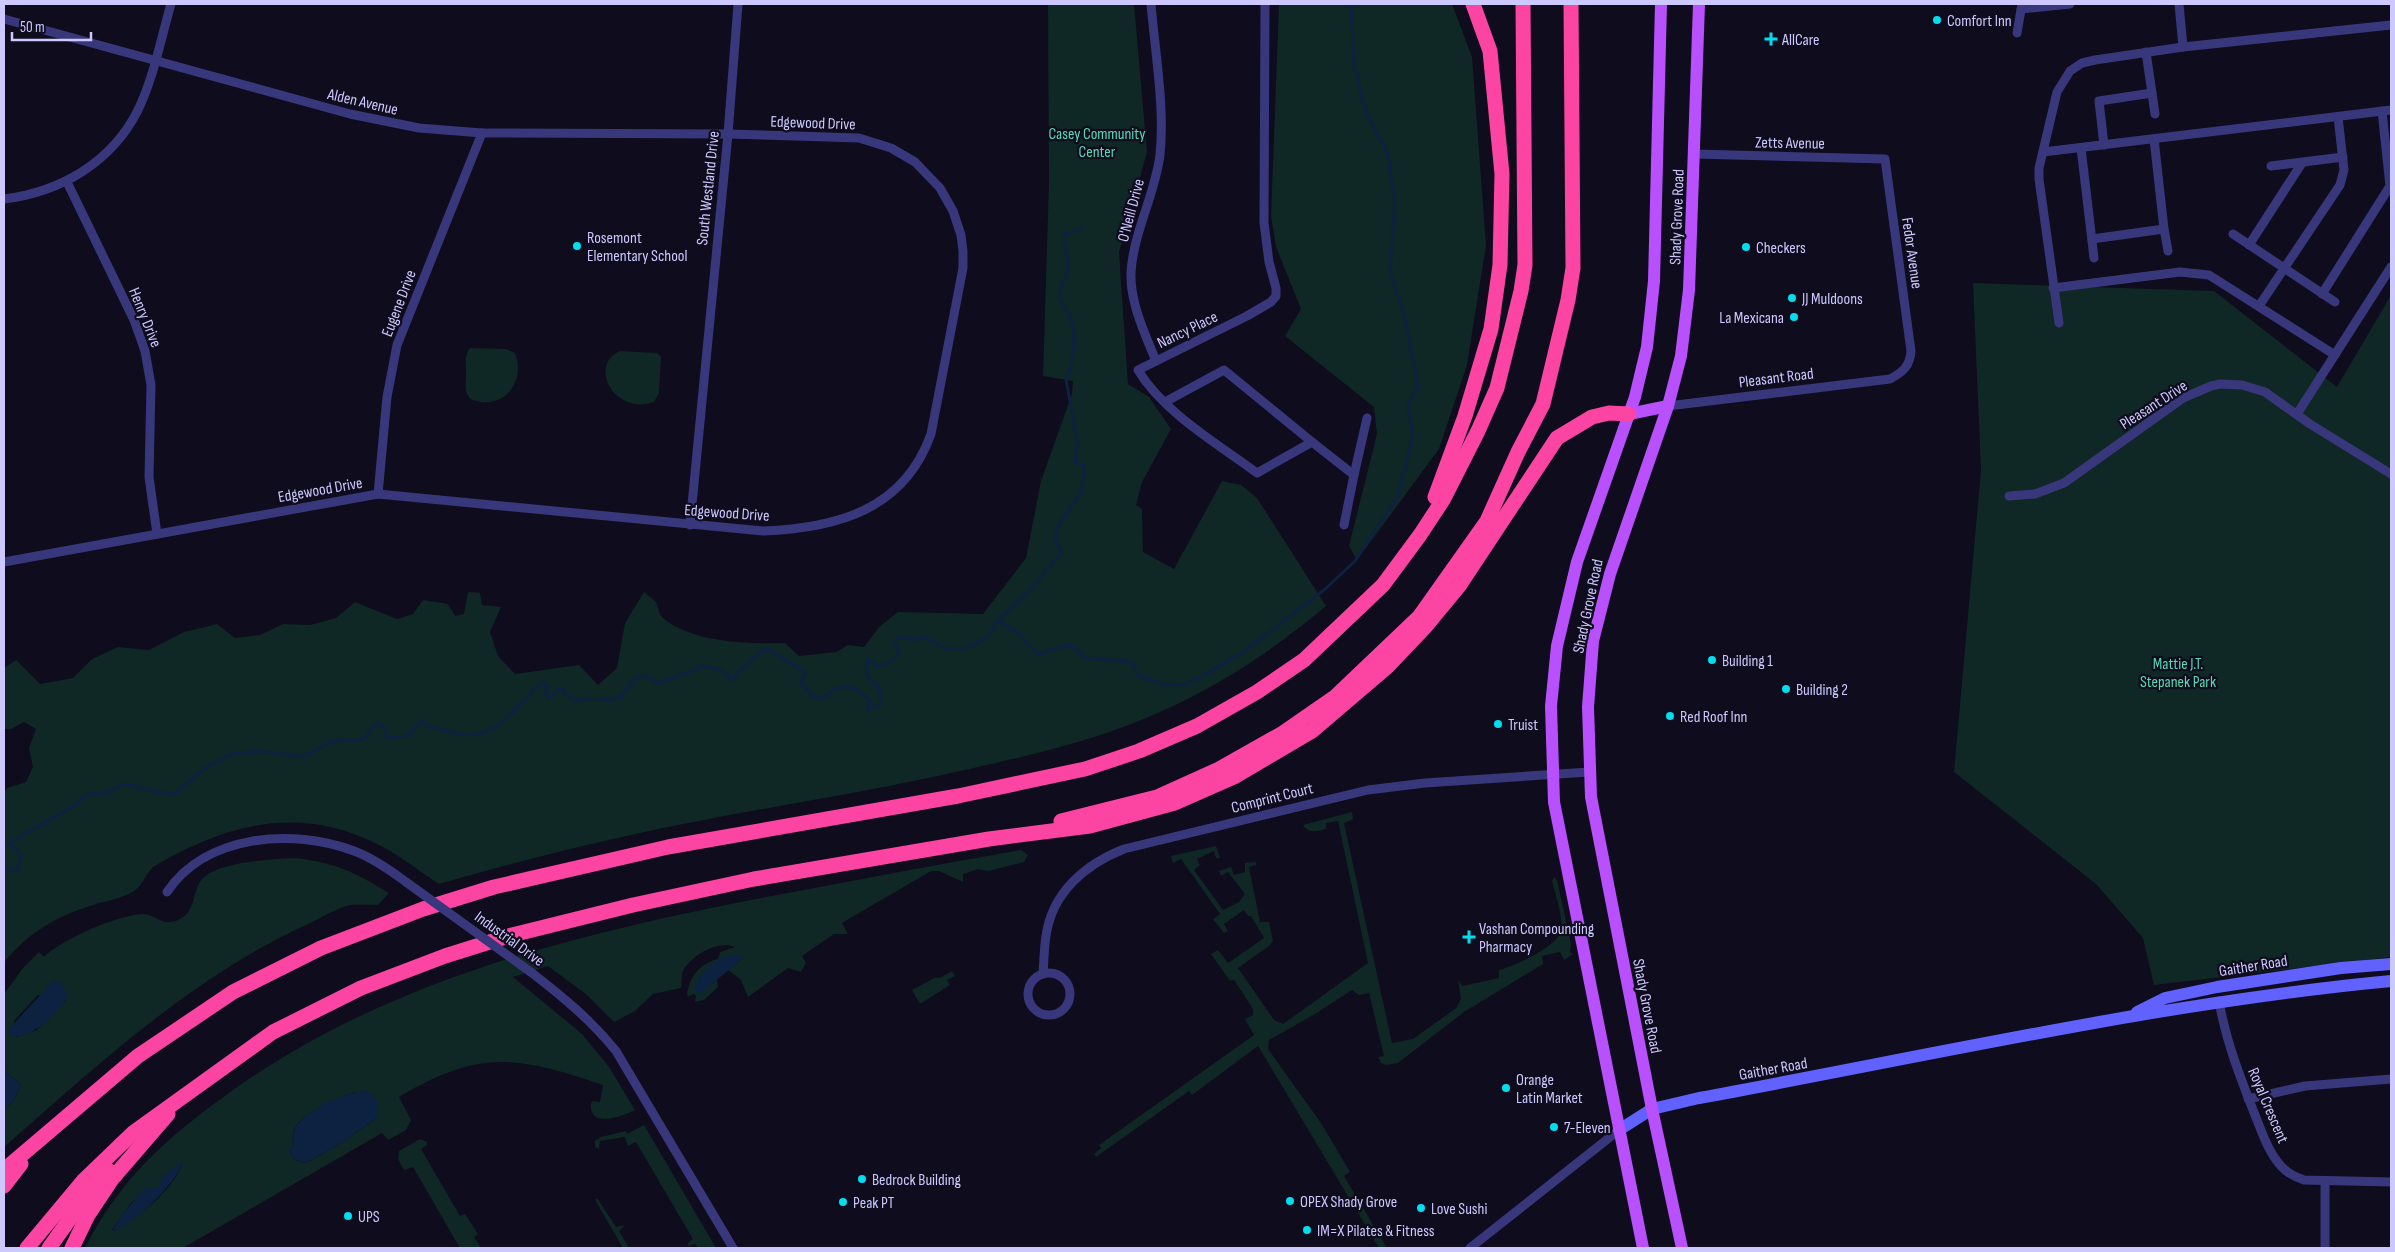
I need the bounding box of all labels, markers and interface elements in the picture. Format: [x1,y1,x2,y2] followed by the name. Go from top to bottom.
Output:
[12,10,91,42] scale bar
[1947,12,2012,31] place label: Comfort Inn
[1931,14,1943,26] marker: Comfort Inn
[20,18,45,37] text: 50 m
[1781,31,1819,50] place label: AllCare
[1764,32,1778,46] marker: AllCare
[325,85,400,120] street label: Alden Avenue
[770,113,856,134] street label: Edgewood Drive
[1049,125,1145,162] park label: Casey Community Center
[693,130,724,246] street label: South Westland Drive
[1755,133,1825,154] street label: Zetts Avenue
[1666,169,1689,265] street label: Shady Grove Road
[1114,177,1149,244] street label: O'Neill Drive
[1897,216,1926,290] street label: Fedor Avenue
[587,229,687,266] place label: Rosemont Elementary School
[1756,239,1806,258] place label: Checkers
[571,240,583,252] marker: Rosemont Elementary School
[1740,241,1752,253] marker: Checkers
[378,268,421,340] street label: Eugene Drive
[124,285,165,350] street label: Henry Drive
[1801,290,1863,309] place label: JJ Muldoons
[1786,292,1798,304] marker: JJ Muldoons
[1154,308,1221,353] street label: Nancy Place
[1719,309,1784,328] place label: La Mexicana
[1788,311,1800,323] marker: La Mexicana
[1738,364,1815,393] street label: Pleasant Road
[2117,376,2191,434] street label: Pleasant Drive
[277,474,364,507] street label: Edgewood Drive
[684,501,770,526] street label: Edgewood Drive
[1569,557,1608,655] street label: Shady Grove Road
[1722,652,1773,671] place label: Building 1
[1706,654,1718,666] marker: Building 1
[2140,655,2216,692] park label: Mattie J.T. Stepanek Park
[1796,681,1848,700] place label: Building 2
[1780,683,1792,695] marker: Building 2
[1680,708,1747,727] place label: Red Roof Inn
[1664,710,1676,722] marker: Red Roof Inn
[1508,716,1538,735] place label: Truist
[1492,718,1504,730] marker: Truist
[1229,779,1315,818] street label: Comprint Court
[471,908,548,971] street label: Industrial Drive
[1479,920,1594,957] place label: Vashan Compounding Pharmacy
[1463,931,1475,943] marker: Vashan Compounding Pharmacy
[2218,952,2289,981] street label: Gaither Road
[1628,957,1665,1055] street label: Shady Grove Road
[1738,1054,1809,1085] street label: Gaither Road
[2243,1065,2292,1146] street label: Royal Crescent
[1516,1071,1583,1108] place label: Orange Latin Market
[1500,1082,1512,1094] marker: Orange Latin Market
[1564,1119,1611,1138] place label: 7-Eleven
[1548,1121,1560,1133] marker: 7-Eleven
[872,1171,961,1190] place label: Bedrock Building
[856,1173,868,1185] marker: Bedrock Building
[1300,1193,1397,1212] place label: OPEX Shady Grove
[853,1194,895,1213] place label: Peak PT
[1284,1195,1296,1207] marker: OPEX Shady Grove
[837,1196,849,1208] marker: Peak PT
[1431,1200,1487,1219] place label: Love Sushi
[1415,1202,1427,1214] marker: Love Sushi
[358,1208,380,1227] place label: UPS
[342,1210,354,1222] marker: UPS
[1317,1222,1435,1241] place label: IM=X Pilates & Fitness
[1301,1224,1313,1236] marker: IM=X Pilates & Fitness

